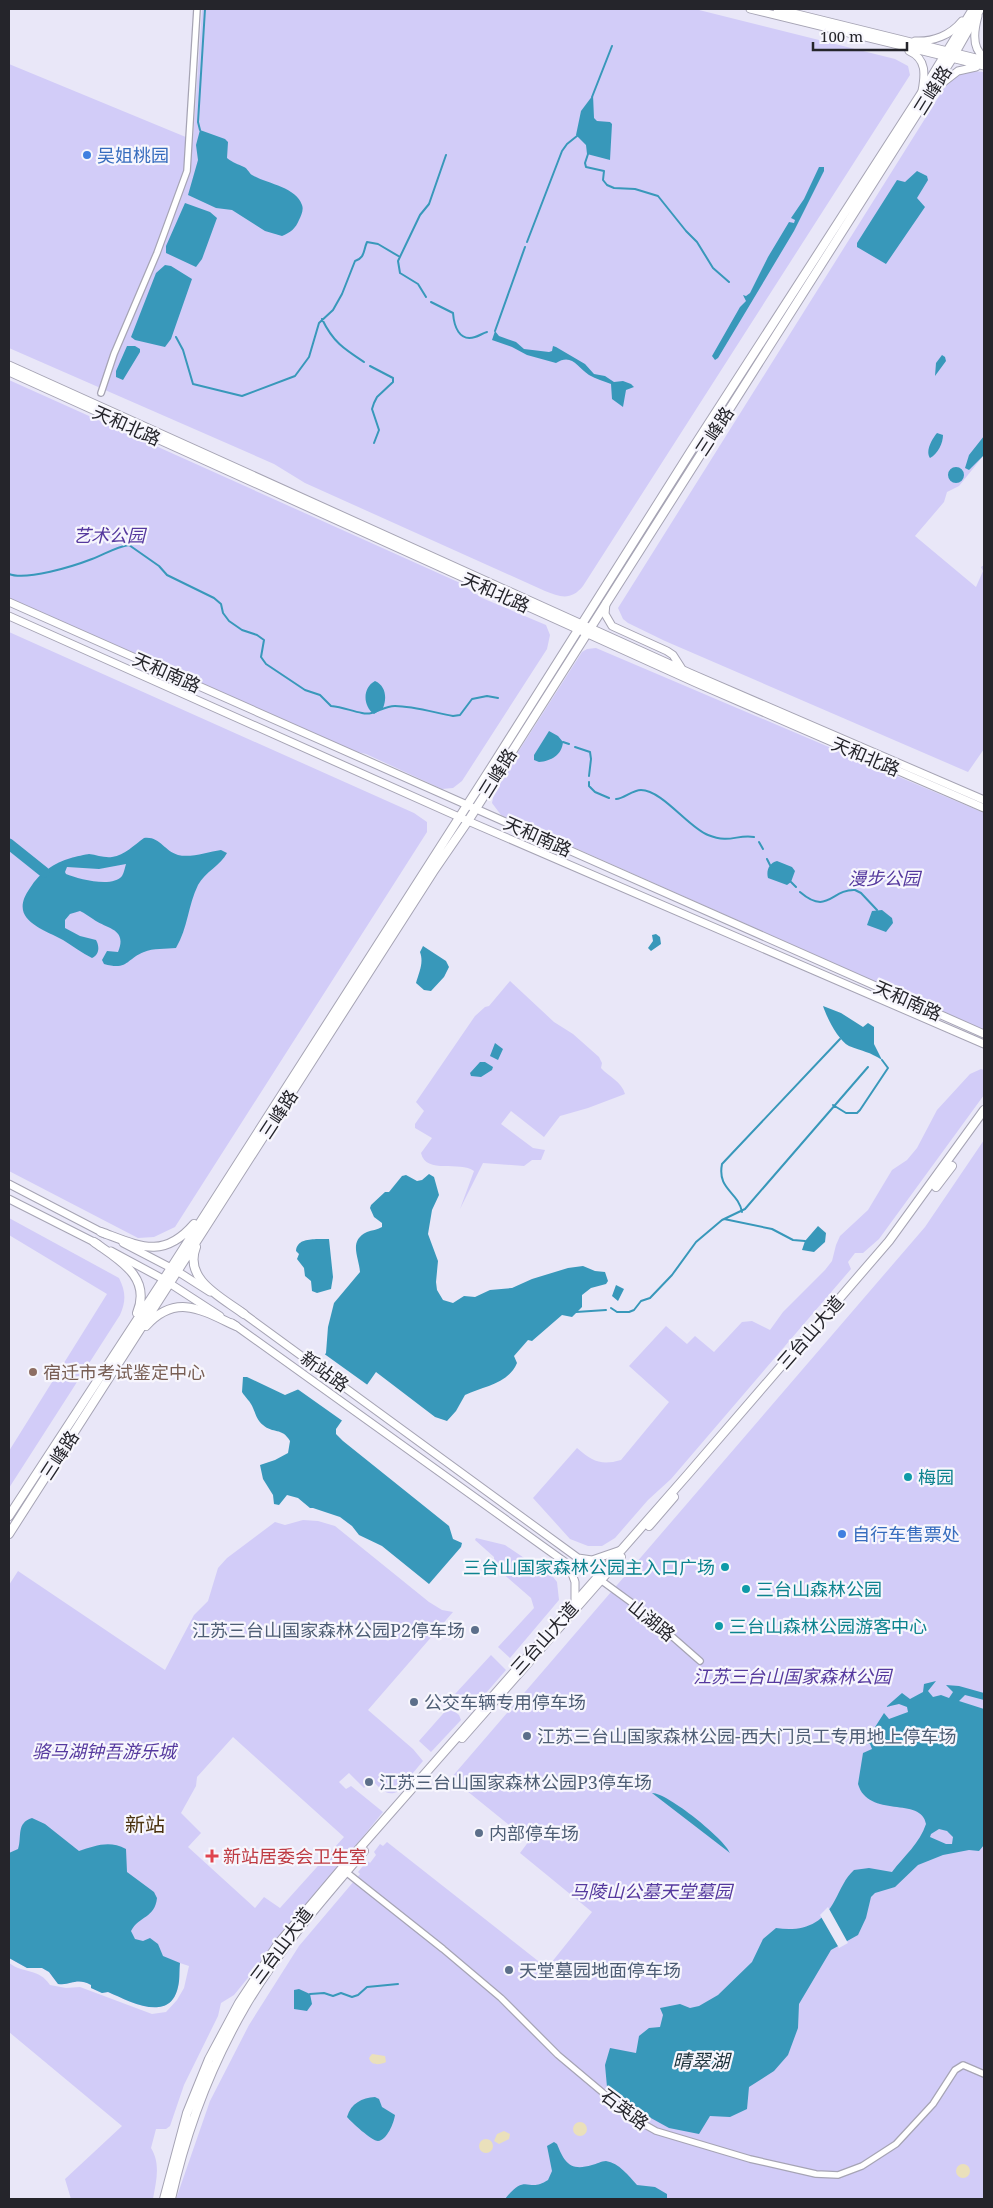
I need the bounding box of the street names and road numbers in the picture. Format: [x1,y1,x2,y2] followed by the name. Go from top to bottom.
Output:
[908,61,956,119] street label: 三峰路
[89,399,165,451] street label: 天和北路
[689,402,739,460] street label: 三峰路
[458,566,534,618] street label: 天和北路
[129,646,205,698] street label: 天和南路
[828,731,904,781] street label: 天和北路
[473,744,521,802] street label: 三峰路
[500,810,576,862] street label: 天和南路
[870,974,946,1026] street label: 天和南路
[253,1085,303,1143] street label: 三峰路
[771,1290,849,1374] street label: 三台山大道
[296,1345,354,1397] street label: 新站路
[34,1426,84,1484] street label: 三峰路
[623,1594,681,1646] street label: 山湖路
[505,1597,583,1679] street label: 三台山大道
[244,1902,318,1988] street label: 三台山大道
[596,2083,654,2135] street label: 石英路

